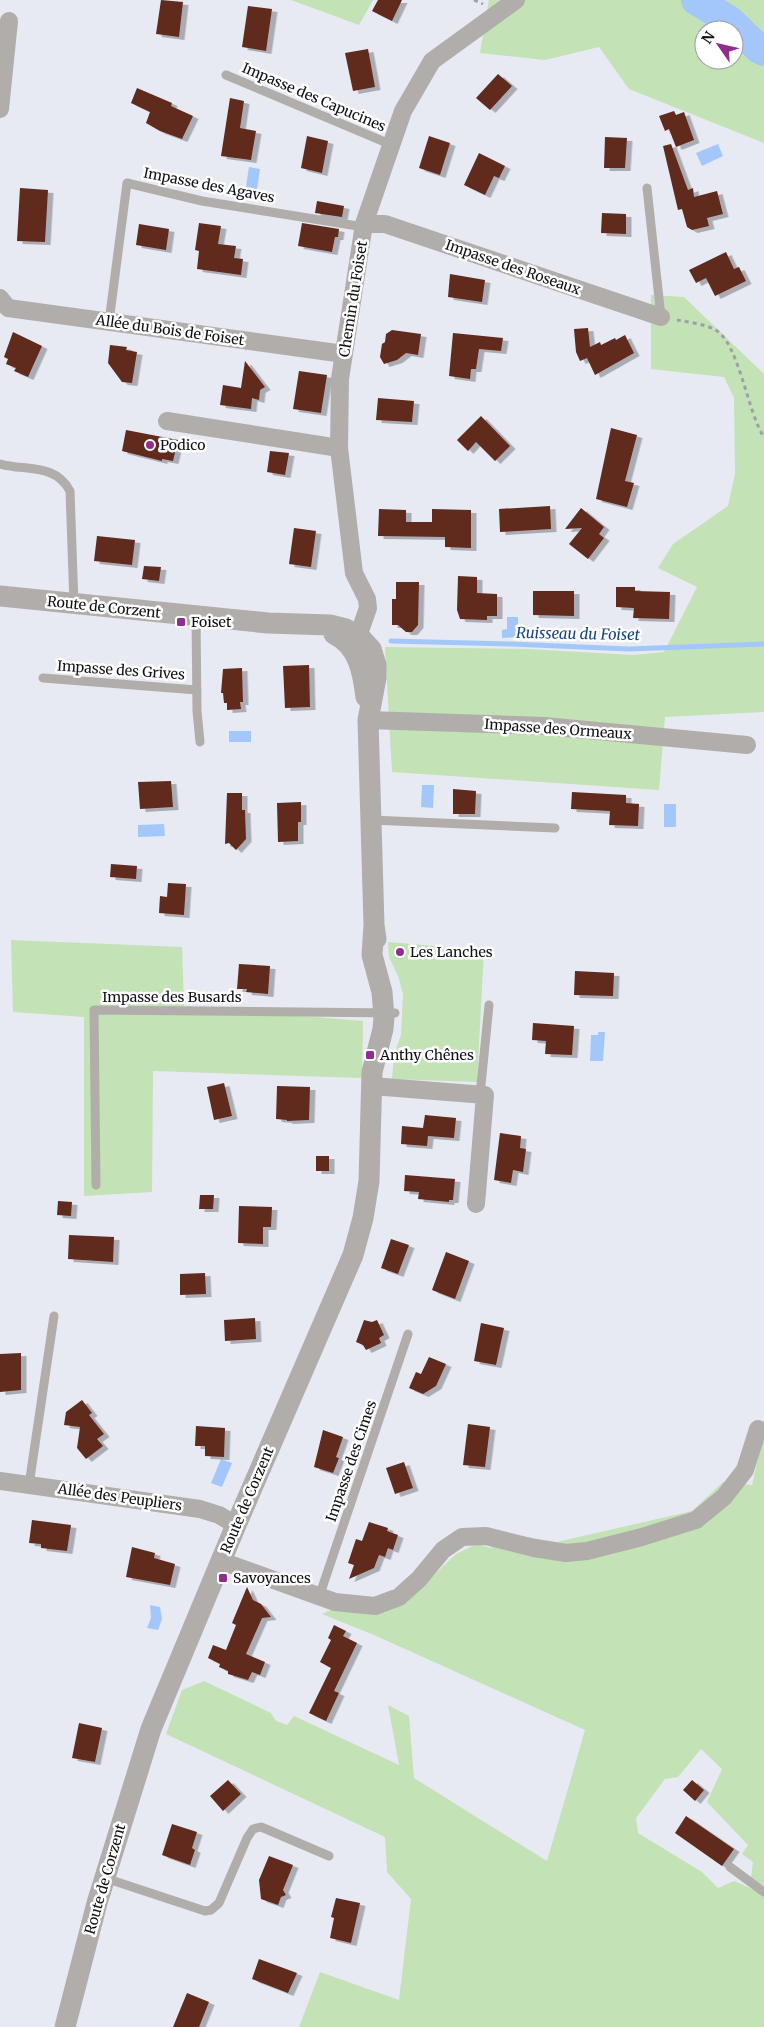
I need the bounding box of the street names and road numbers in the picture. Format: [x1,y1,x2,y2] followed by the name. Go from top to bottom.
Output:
[239,59,389,136] street label: Impasse des Capucines
[142,163,276,207] street label: Impasse des Agaves
[443,235,584,299] street label: Impasse des Roseaux
[335,239,371,358] street label: Chemin du Foiset
[94,311,246,349] street label: Allée du Bois de Foiset
[46,592,162,622] street label: Route de Corzent
[56,657,186,683] street label: Impasse des Grives
[484,715,633,743] street label: Impasse des Ormeaux
[102,988,242,1006] street label: Impasse des Busards
[322,1398,380,1524] street label: Impasse des Cimes
[216,1443,278,1556] street label: Route de Corzent
[56,1479,183,1515] street label: Allée des Peupliers
[81,1821,130,1936] street label: Route de Corzent

